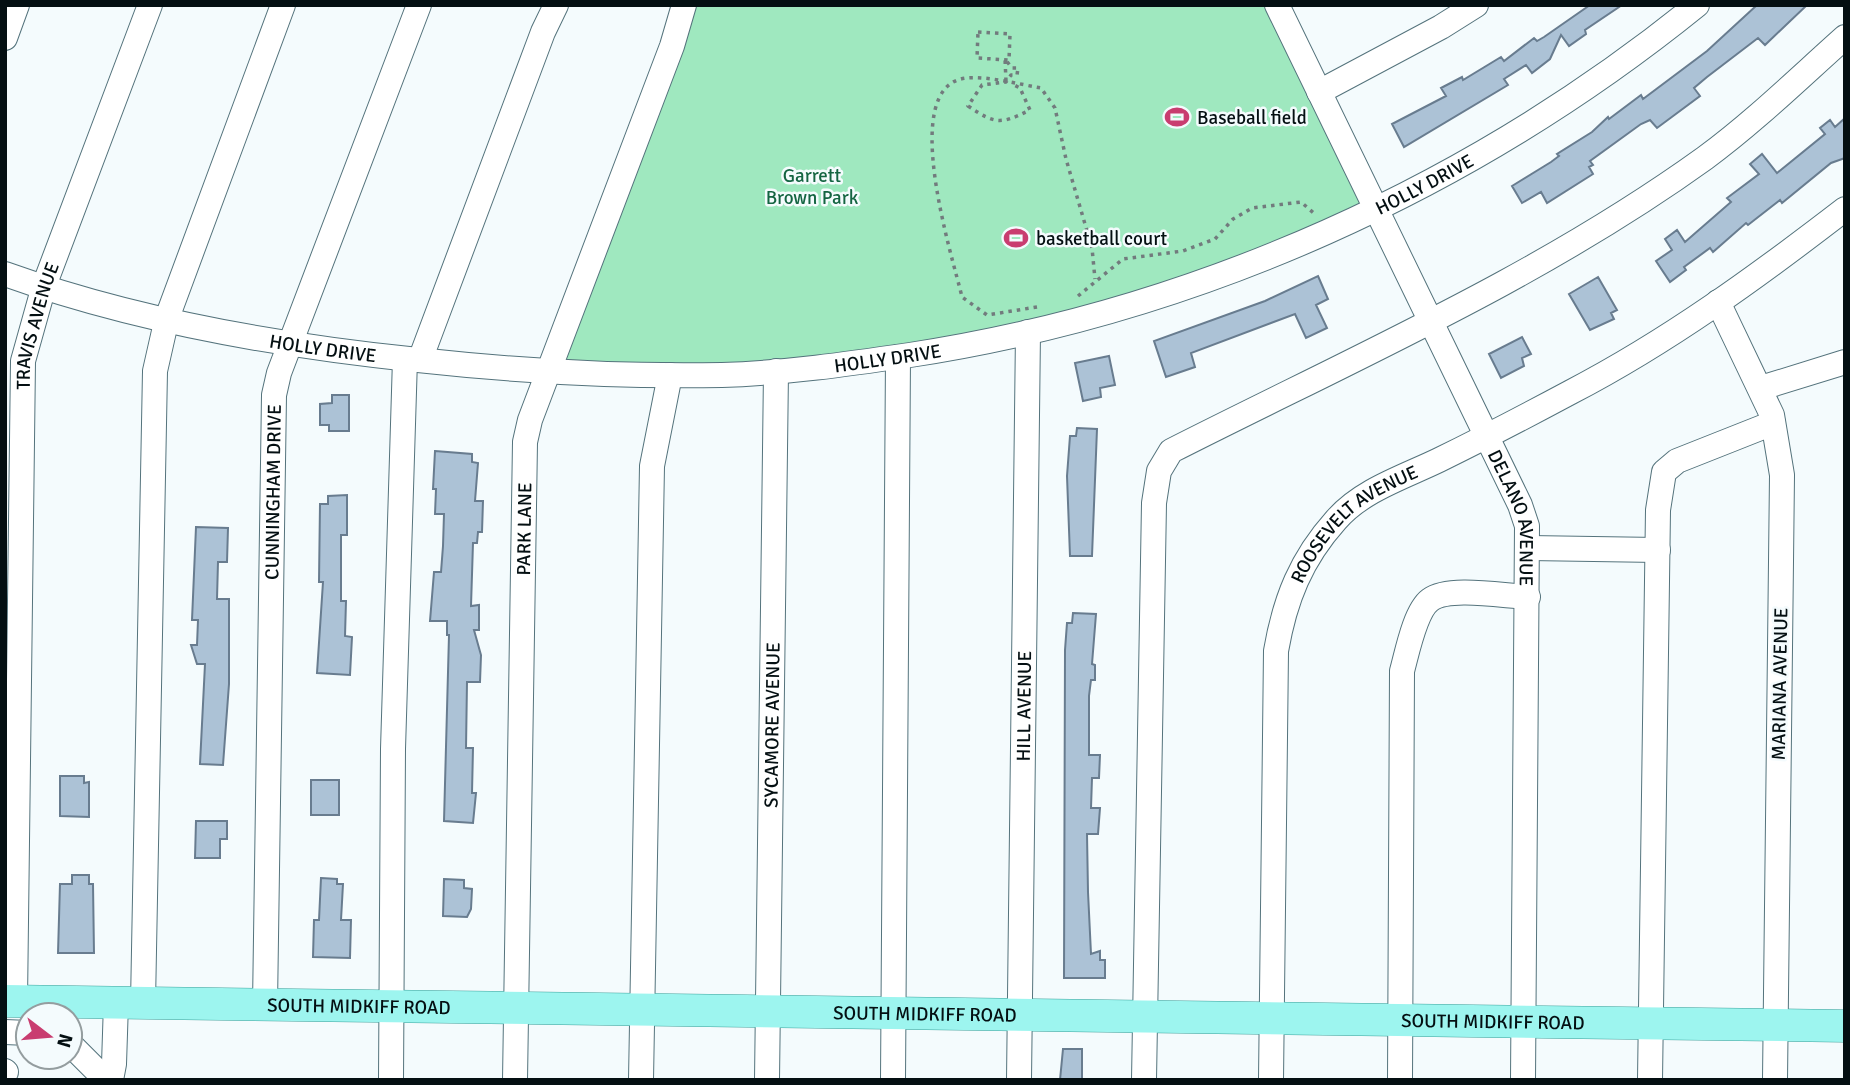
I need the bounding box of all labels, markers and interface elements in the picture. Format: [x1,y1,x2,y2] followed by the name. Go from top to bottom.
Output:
[1163,103,1191,131] sports icon: Baseball field
[1197,106,1307,130] place label: Baseball field
[1371,149,1478,221] street label: HOLLY DRIVE
[766,164,859,210] park label: Garrett Brown Park
[1002,224,1030,252] sports icon: basketball court
[1036,227,1168,251] place label: basketball court
[12,259,65,390] street label: TRAVIS AVENUE
[267,330,378,368] street label: HOLLY DRIVE
[833,339,943,378] street label: HOLLY DRIVE
[260,404,287,580] street label: CUNNINGHAM DRIVE
[1482,446,1539,586] street label: DELANO AVENUE
[1286,460,1422,587] street label: ROOSEVELT AVENUE
[512,482,537,576] street label: PARK LANE
[1767,607,1793,761] street label: MARIANA AVENUE
[759,642,786,808] street label: SYCAMORE AVENUE
[1012,650,1037,762] street label: HILL AVENUE
[267,994,451,1020] street label: SOUTH MIDKIFF ROAD
[14,1001,84,1071] north arrow
[833,1001,1017,1028] street label: SOUTH MIDKIFF ROAD
[1401,1009,1585,1035] street label: SOUTH MIDKIFF ROAD
[51,1031,78,1050] text: N

